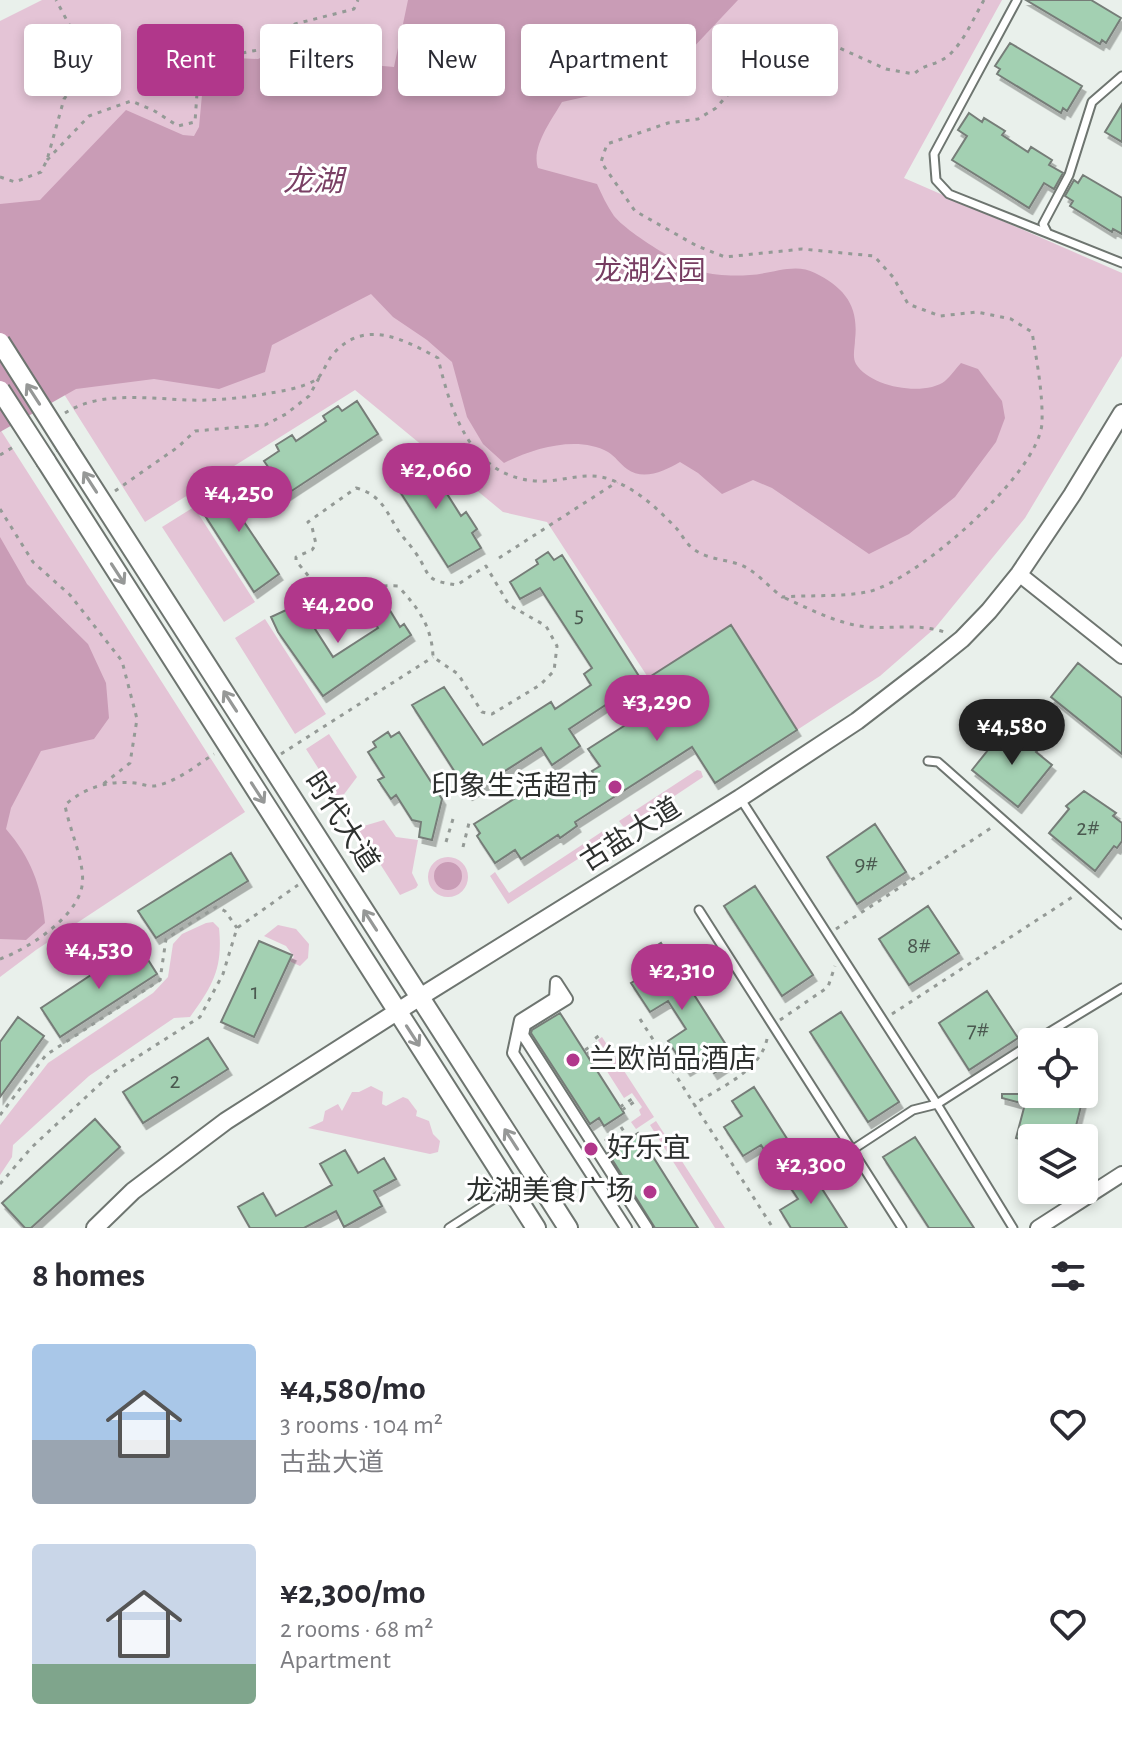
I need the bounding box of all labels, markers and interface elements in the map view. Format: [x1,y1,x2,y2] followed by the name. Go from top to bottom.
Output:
[24,24,121,96] chip: Buy
[137,24,244,96] chip: Rent
[260,24,382,96] chip: Filters
[398,24,505,96] chip: New
[521,24,696,96] chip: Apartment
[712,24,838,96] chip: House
[283,165,347,197] water label: 龙湖
[594,256,706,286] park label: 龙湖公园
[25,383,42,405] one-way arrow
[371,443,501,511] pin: ¥2,060
[400,456,472,482] text: ¥2,060
[174,466,304,534] pin: ¥4,250
[81,471,97,494] one-way arrow
[204,479,274,505] text: ¥4,250
[110,562,126,585] one-way arrow
[273,577,403,645] pin: ¥4,200
[302,590,374,616] text: ¥4,200
[574,603,584,627] house number: 5
[592,675,722,743] pin: ¥3,290
[622,688,692,714] text: ¥3,290
[222,690,238,713] one-way arrow
[947,699,1077,767] pin: ¥4,580
[977,712,1047,738] text: ¥4,580
[299,766,385,877] street label: 时代大道
[431,771,599,801] place label: 印象生活超市
[606,778,624,796] marker: 印象生活超市
[250,781,266,804] one-way arrow
[575,792,686,877] street label: 古盐大道
[1076,816,1100,840] house number: 2#
[854,852,878,876] house number: 9#
[362,909,378,932] one-way arrow
[34,923,164,991] pin: ¥4,530
[907,934,931,958] house number: 8#
[65,936,133,962] text: ¥4,530
[617,944,747,1012] pin: ¥2,310
[649,957,715,983] text: ¥2,310
[251,980,259,1004] house number: 1
[967,1018,989,1042] house number: 7#
[405,1024,422,1046] one-way arrow
[1018,1028,1098,1204] map controls
[1018,1028,1098,1108] button: locate
[589,1044,757,1074] place label: 兰欧尚品酒店
[564,1051,582,1069] marker: 兰欧尚品酒店
[170,1069,181,1093] house number: 2
[1018,1124,1098,1204] button: layers
[502,1128,518,1151] one-way arrow
[607,1133,691,1163] place label: 好乐宜
[746,1138,876,1206] pin: ¥2,300
[582,1140,600,1158] marker: 好乐宜
[776,1151,846,1177] text: ¥2,300
[466,1176,634,1206] place label: 龙湖美食广场
[641,1183,659,1201] marker: 龙湖美食广场
[1046,1254,1090,1298] icon: filters
[32,1259,145,1293] text: 8 homes
[280,1372,426,1406] text: ¥4,580/mo
[96,1376,192,1472] icon: home
[1046,1402,1090,1446] icon: heart
[280,1412,443,1438] text: 3 rooms · 104 m²
[280,1450,384,1476] text: 古盐大道
[96,1576,192,1672] icon: home
[280,1576,426,1610] text: ¥2,300/mo
[1046,1602,1090,1646] icon: heart
[280,1616,433,1642] text: 2 rooms · 68 m²
[280,1647,391,1673] text: Apartment

